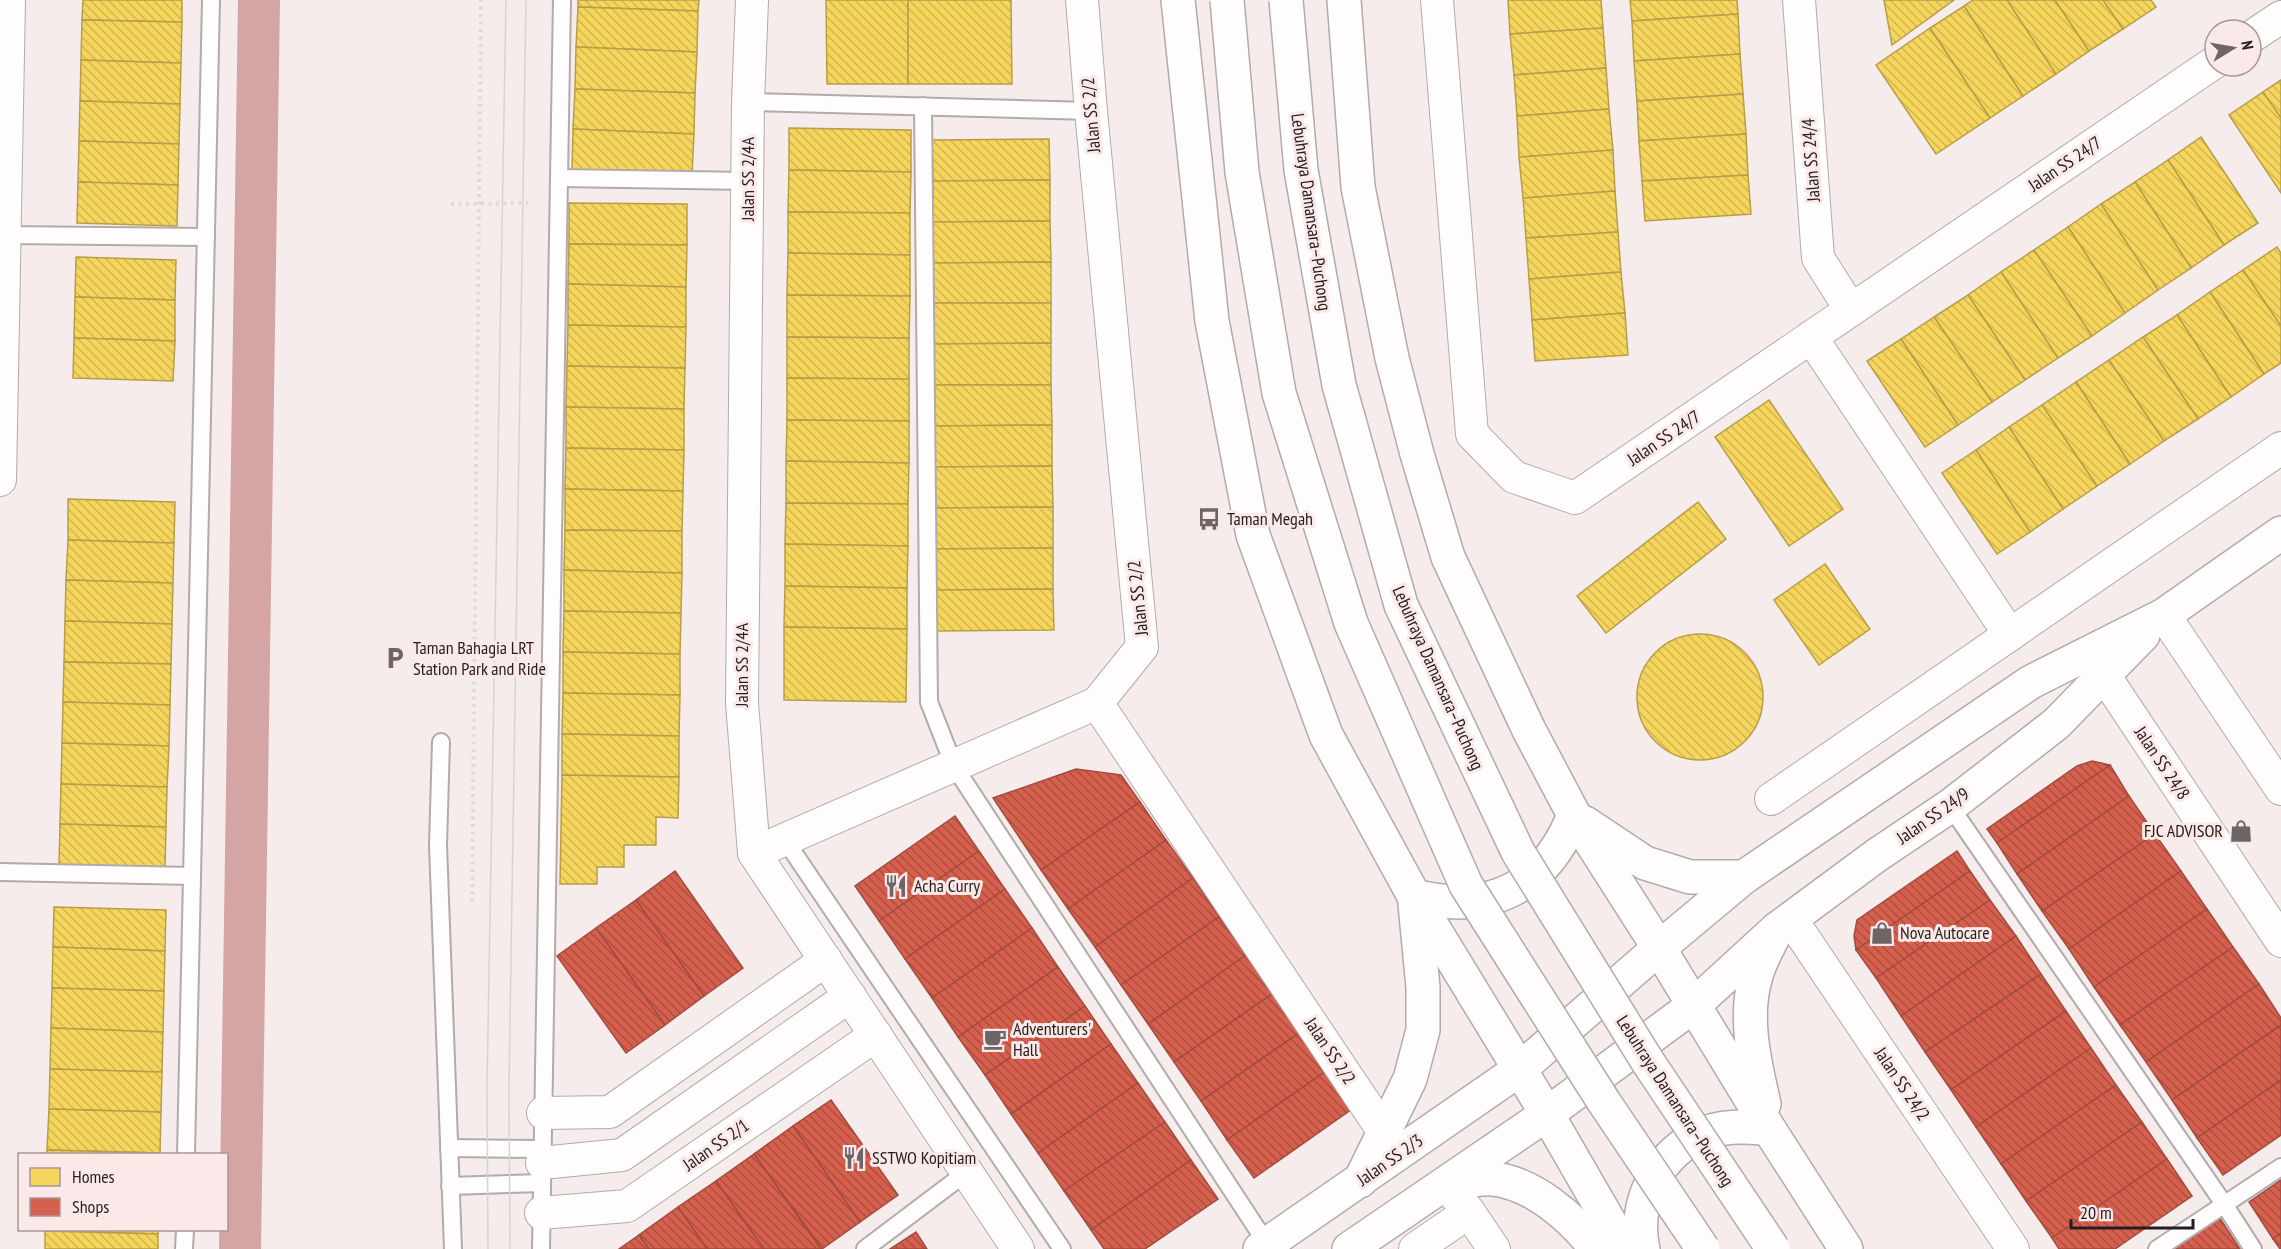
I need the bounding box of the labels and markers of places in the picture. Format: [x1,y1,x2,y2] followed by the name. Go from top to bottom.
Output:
[1196,506,1222,532] bus stop icon: Taman Megah
[1227,507,1313,530] place label: Taman Megah
[413,636,546,680] place label: Taman Bahagia LRT Station Park and Ride
[382,645,408,671] parking icon: Taman Bahagia LRT Station Park and Ride
[2228,818,2254,844] shop icon: FJC ADVISOR
[2144,819,2223,842] place label: FJC ADVISOR
[883,873,909,899] restaurant icon: Acha Curry
[914,874,980,897] place label: Acha Curry
[1869,920,1895,946] shop icon: Nova Autocare
[1900,921,1990,944] place label: Nova Autocare
[1013,1017,1091,1061] place label: Adventurers' Hall
[982,1026,1008,1052] cafe icon: Adventurers' Hall
[841,1145,867,1171] restaurant icon: SSTWO Kopitiam
[872,1146,976,1169] place label: SSTWO Kopitiam

